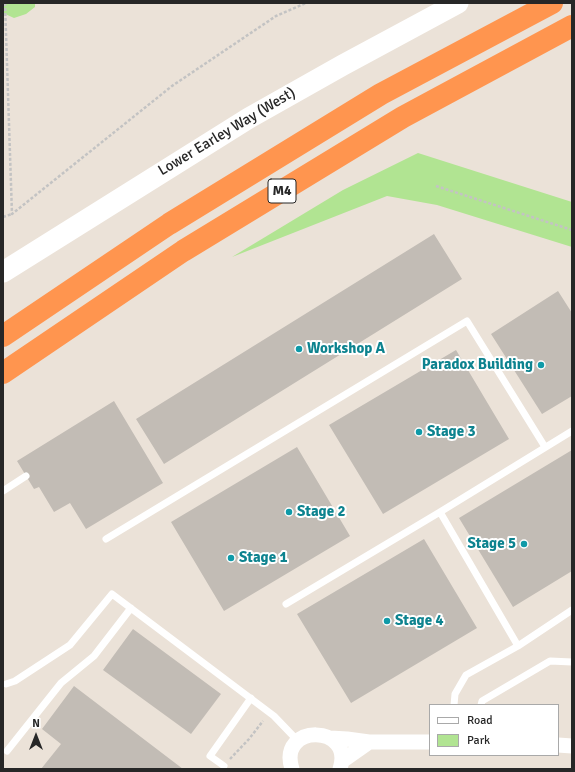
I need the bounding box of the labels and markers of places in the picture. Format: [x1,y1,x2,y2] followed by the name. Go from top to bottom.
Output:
[307,340,385,358] place label: Workshop A
[294,344,304,354] marker: Workshop A
[422,356,533,374] place label: Paradox Building
[536,360,546,370] marker: Paradox Building
[427,423,475,441] place label: Stage 3
[414,427,424,437] marker: Stage 3
[297,503,345,521] place label: Stage 2
[284,507,294,517] marker: Stage 2
[468,535,516,553] place label: Stage 5
[519,539,529,549] marker: Stage 5
[239,549,287,567] place label: Stage 1
[226,553,236,563] marker: Stage 1
[395,612,443,630] place label: Stage 4
[382,616,392,626] marker: Stage 4

